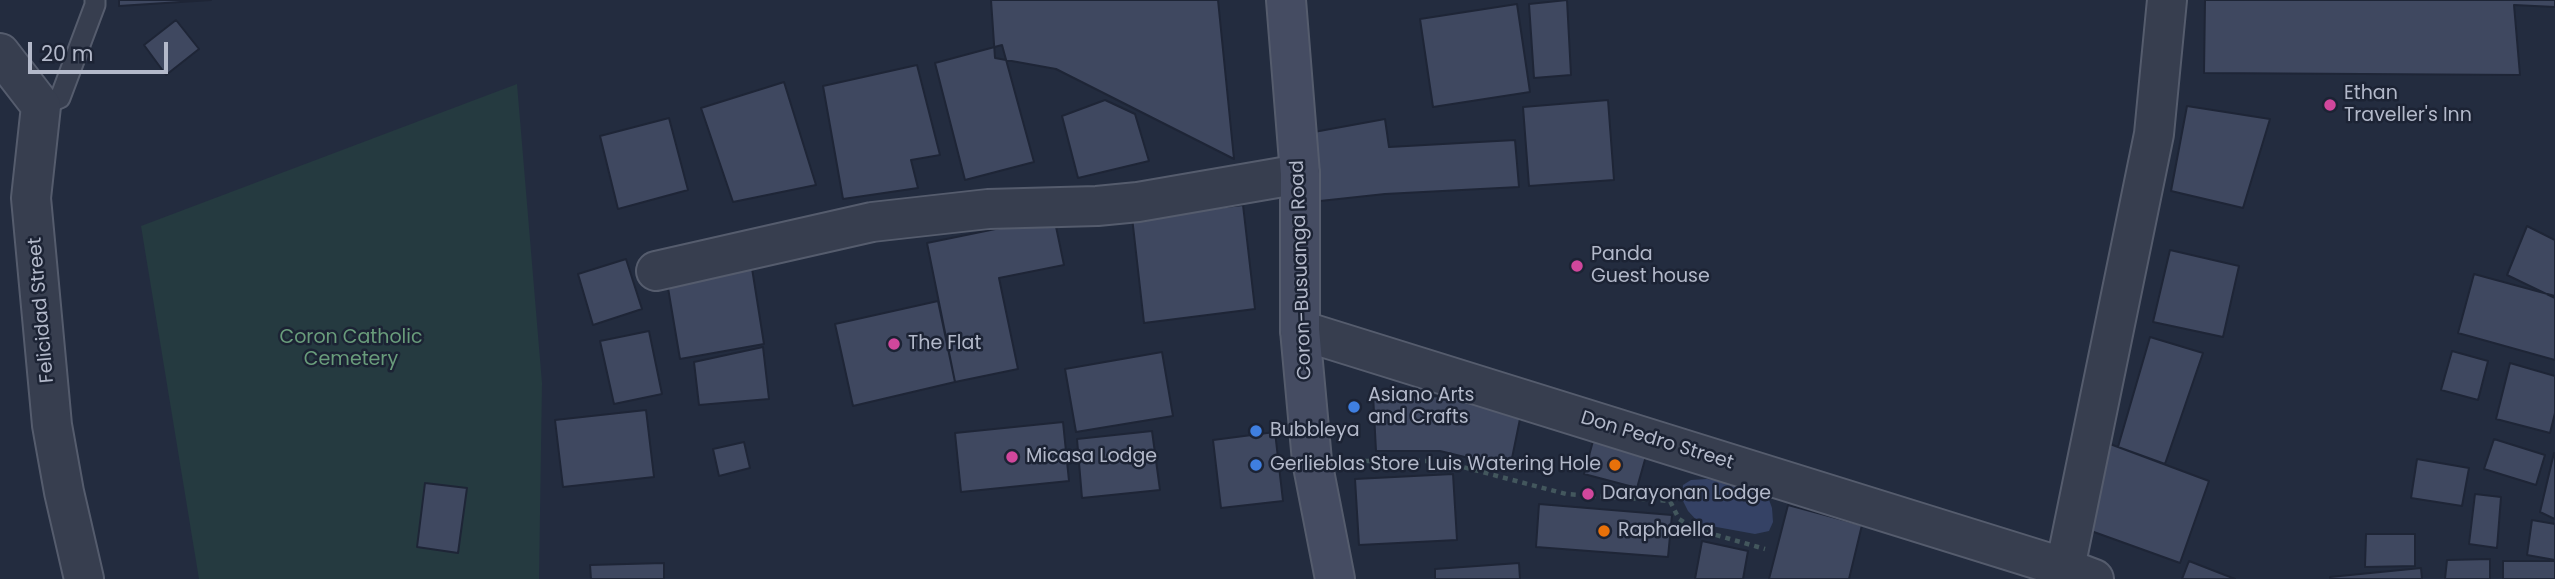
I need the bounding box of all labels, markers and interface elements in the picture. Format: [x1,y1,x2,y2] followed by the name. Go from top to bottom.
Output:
[32,28,172,72] scale bar
[41,39,94,68] text: 20 m
[2344,83,2472,127] place label: Ethan Traveller's Inn
[2322,97,2338,113] marker: Ethan Traveller's Inn
[1287,160,1317,380] street label: Coron-Busuanga Road
[24,236,60,384] street label: Felicidad Street
[1591,244,1710,288] place label: Panda Guest house
[1569,258,1585,274] marker: Panda Guest house
[280,327,422,371] park label: Coron Catholic Cemetery
[908,333,981,355] place label: The Flat
[886,336,902,352] marker: The Flat
[1368,385,1474,429] place label: Asiano Arts and Crafts
[1346,399,1362,415] marker: Asiano Arts and Crafts
[1578,407,1736,475] street label: Don Pedro Street
[1270,420,1359,442] place label: Bubbleya
[1248,423,1264,439] marker: Bubbleya
[1026,446,1157,468] place label: Micasa Lodge
[1004,449,1020,465] marker: Micasa Lodge
[1270,454,1419,476] place label: Gerlieblas Store
[1427,454,1601,476] place label: Luis Watering Hole
[1248,457,1264,473] marker: Gerlieblas Store
[1607,457,1623,473] marker: Luis Watering Hole
[1602,483,1771,505] place label: Darayonan Lodge
[1580,486,1596,502] marker: Darayonan Lodge
[1618,520,1714,542] place label: Raphaella
[1596,523,1612,539] marker: Raphaella

